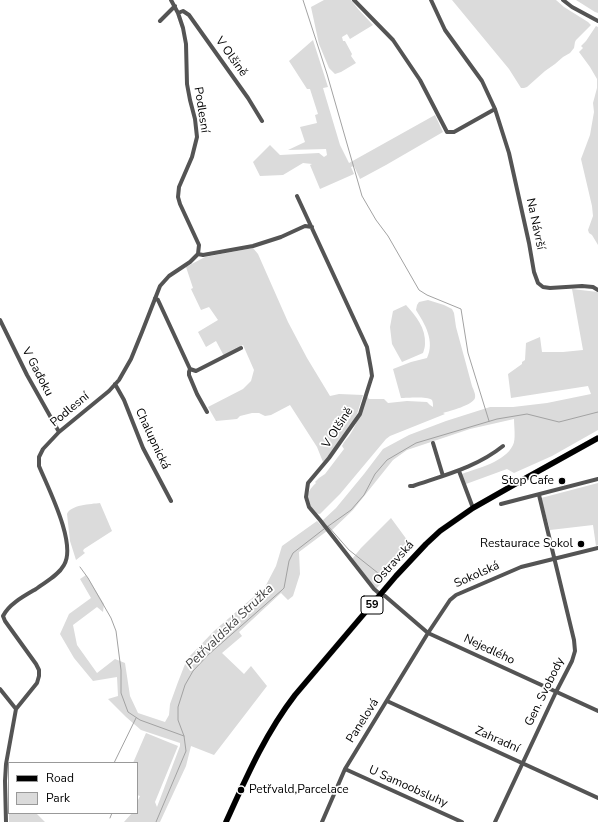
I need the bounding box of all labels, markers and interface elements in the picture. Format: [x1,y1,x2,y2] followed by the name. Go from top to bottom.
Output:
[212,34,250,80] street label: V Olšině
[190,86,212,134] street label: Podlesní
[523,197,547,251] street label: Na Návrší
[18,345,56,399] street label: V Gaďoku
[48,390,92,430] street label: Podlesní
[319,405,357,451] street label: V Olšině
[132,406,172,472] street label: Chalupnická
[501,474,554,488] place label: Stop Cafe
[557,476,567,486] marker: Stop Cafe
[480,537,573,551] place label: Restaurace Sokol
[371,538,417,588] street label: Ostravská
[576,539,586,549] marker: Restaurace Sokol
[452,559,502,591] street label: Sokolská
[183,581,277,673] water label: Petřvaldská Stružka
[361,596,383,614] road number: 59
[461,632,517,668] street label: Nejedlého
[522,655,568,729] street label: Gen. Svobody
[344,696,382,746] street label: Panelová
[472,724,522,756] street label: Zahradní
[8,762,138,814] legend
[366,763,450,811] street label: U Samoobsluhy
[46,770,74,786] text: Road
[249,783,349,797] place label: Petřvald,Parcelace
[236,785,246,795] marker: Petřvald,Parcelace
[46,790,70,806] text: Park

